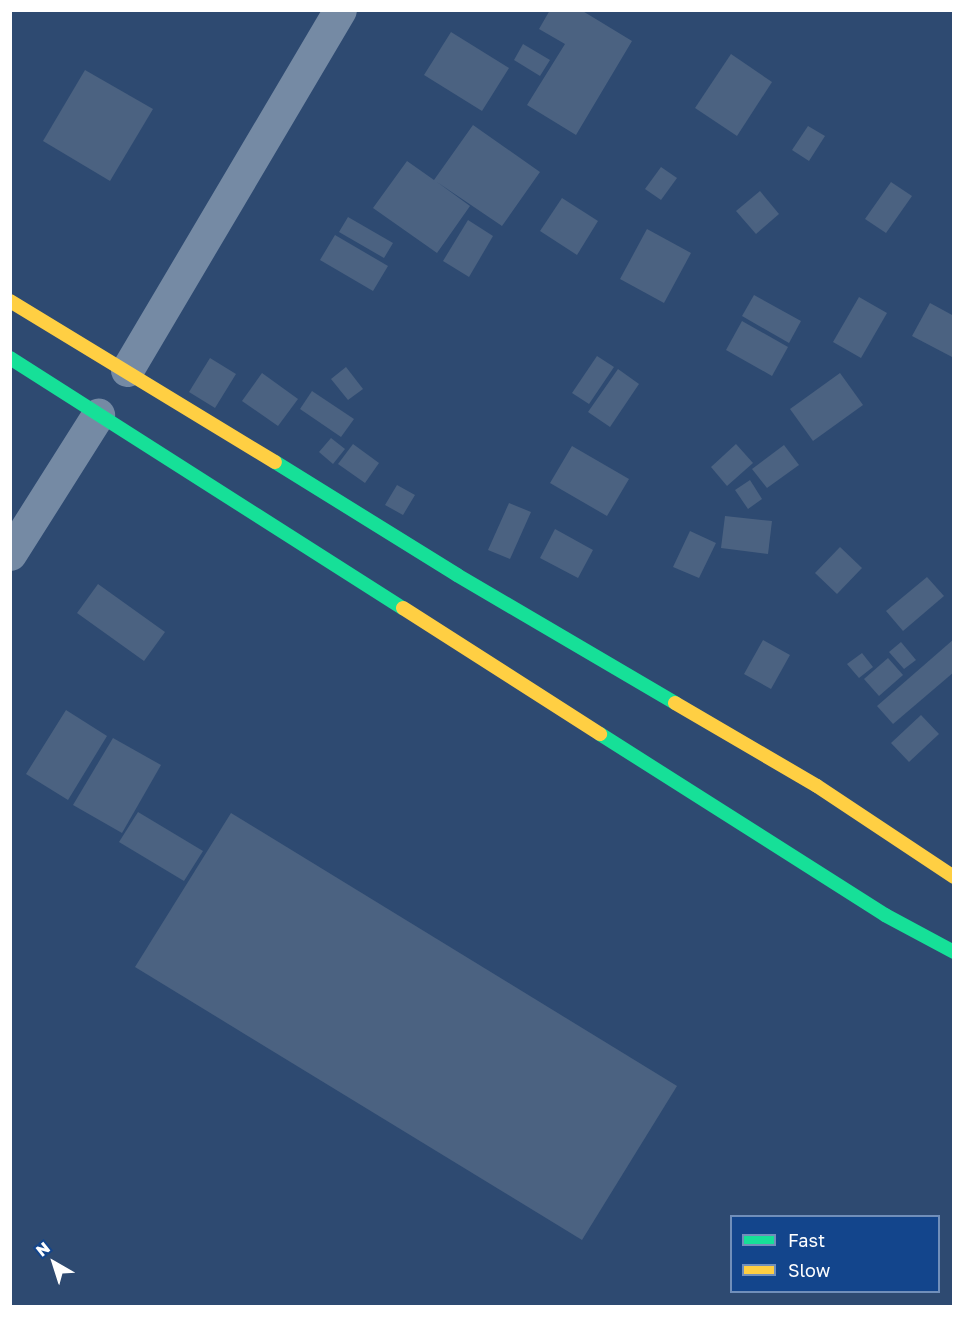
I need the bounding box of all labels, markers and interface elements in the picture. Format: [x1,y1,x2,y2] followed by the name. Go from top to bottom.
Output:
[730,1215,940,1293] legend
[788,1229,825,1251] text: Fast
[24,1233,84,1293] north arrow
[32,1237,54,1261] text: N
[788,1259,830,1281] text: Slow

